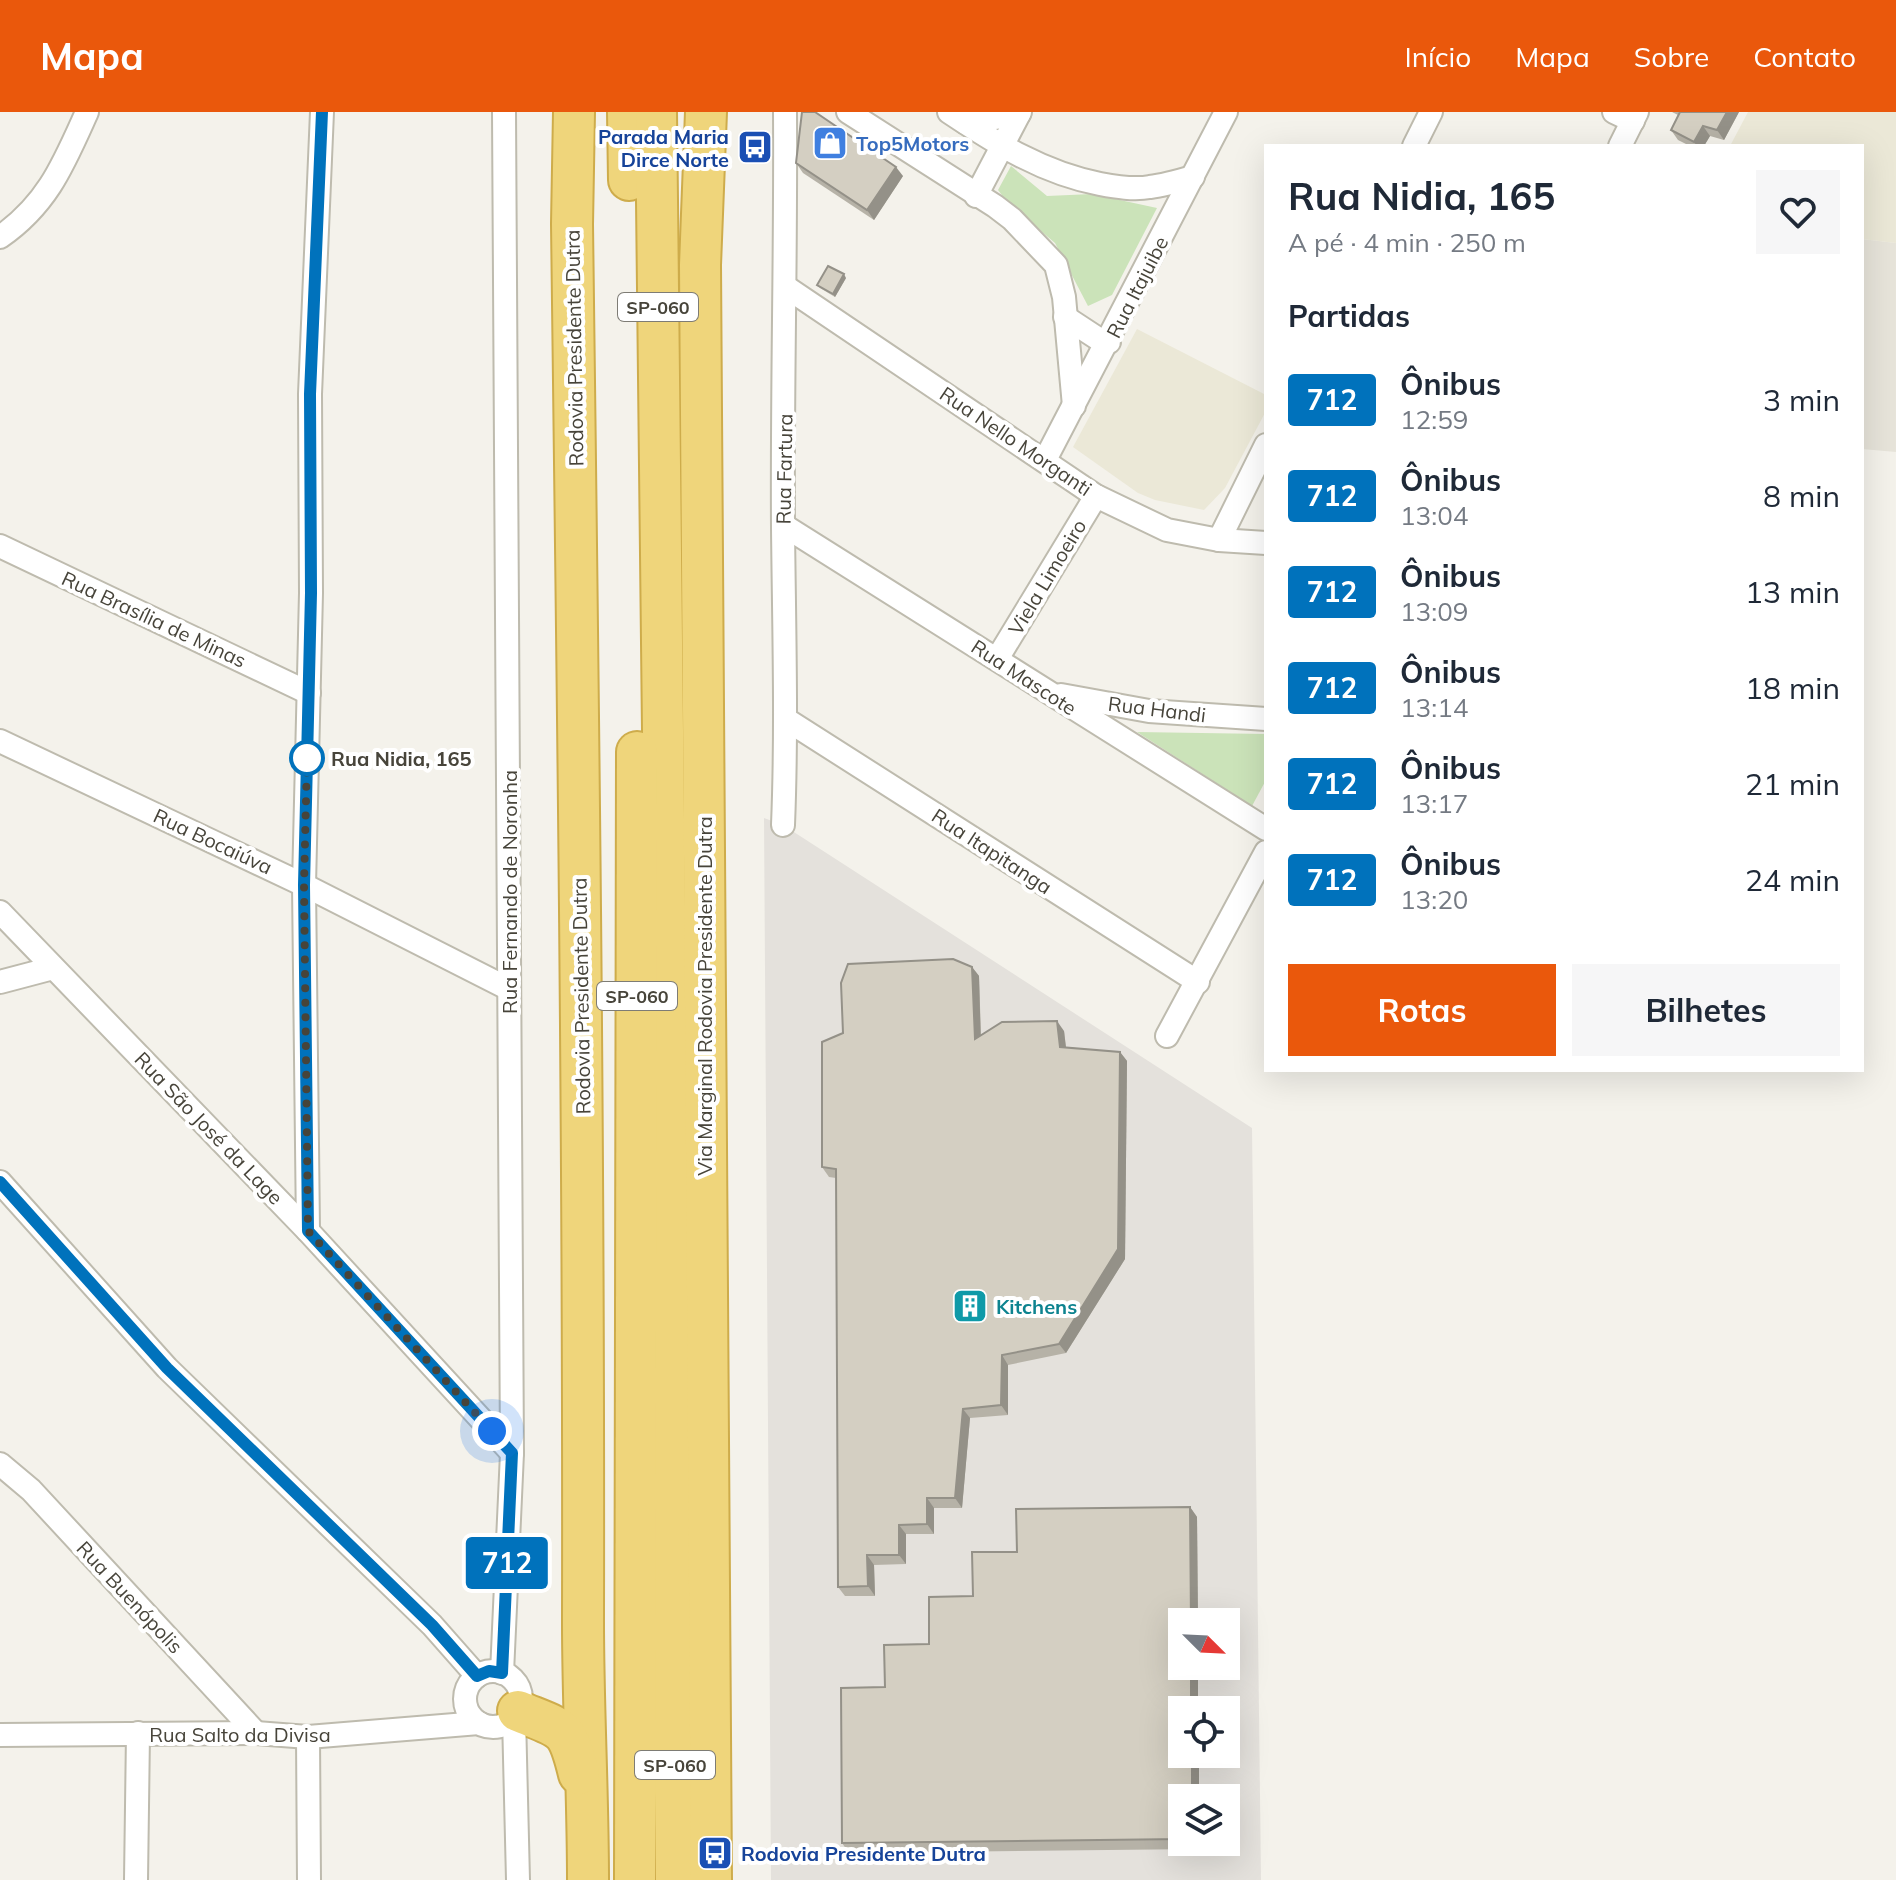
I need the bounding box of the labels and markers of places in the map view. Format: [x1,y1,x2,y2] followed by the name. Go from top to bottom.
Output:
[598,124,729,172] place label: Parada Maria Dirce Norte
[811,124,849,162] shop icon: Top5Motors
[736,128,774,166] bus stop icon: Parada Maria Dirce Norte
[856,131,969,156] place label: Top5Motors
[290,741,324,775] marker: Rua Nidia, 165
[331,746,472,771] place label: Rua Nidia, 165
[951,1287,989,1325] building icon: Kitchens
[996,1294,1077,1319] place label: Kitchens
[696,1834,734,1872] bus stop icon: Rodovia Presidente Dutra
[741,1841,986,1866] place label: Rodovia Presidente Dutra

